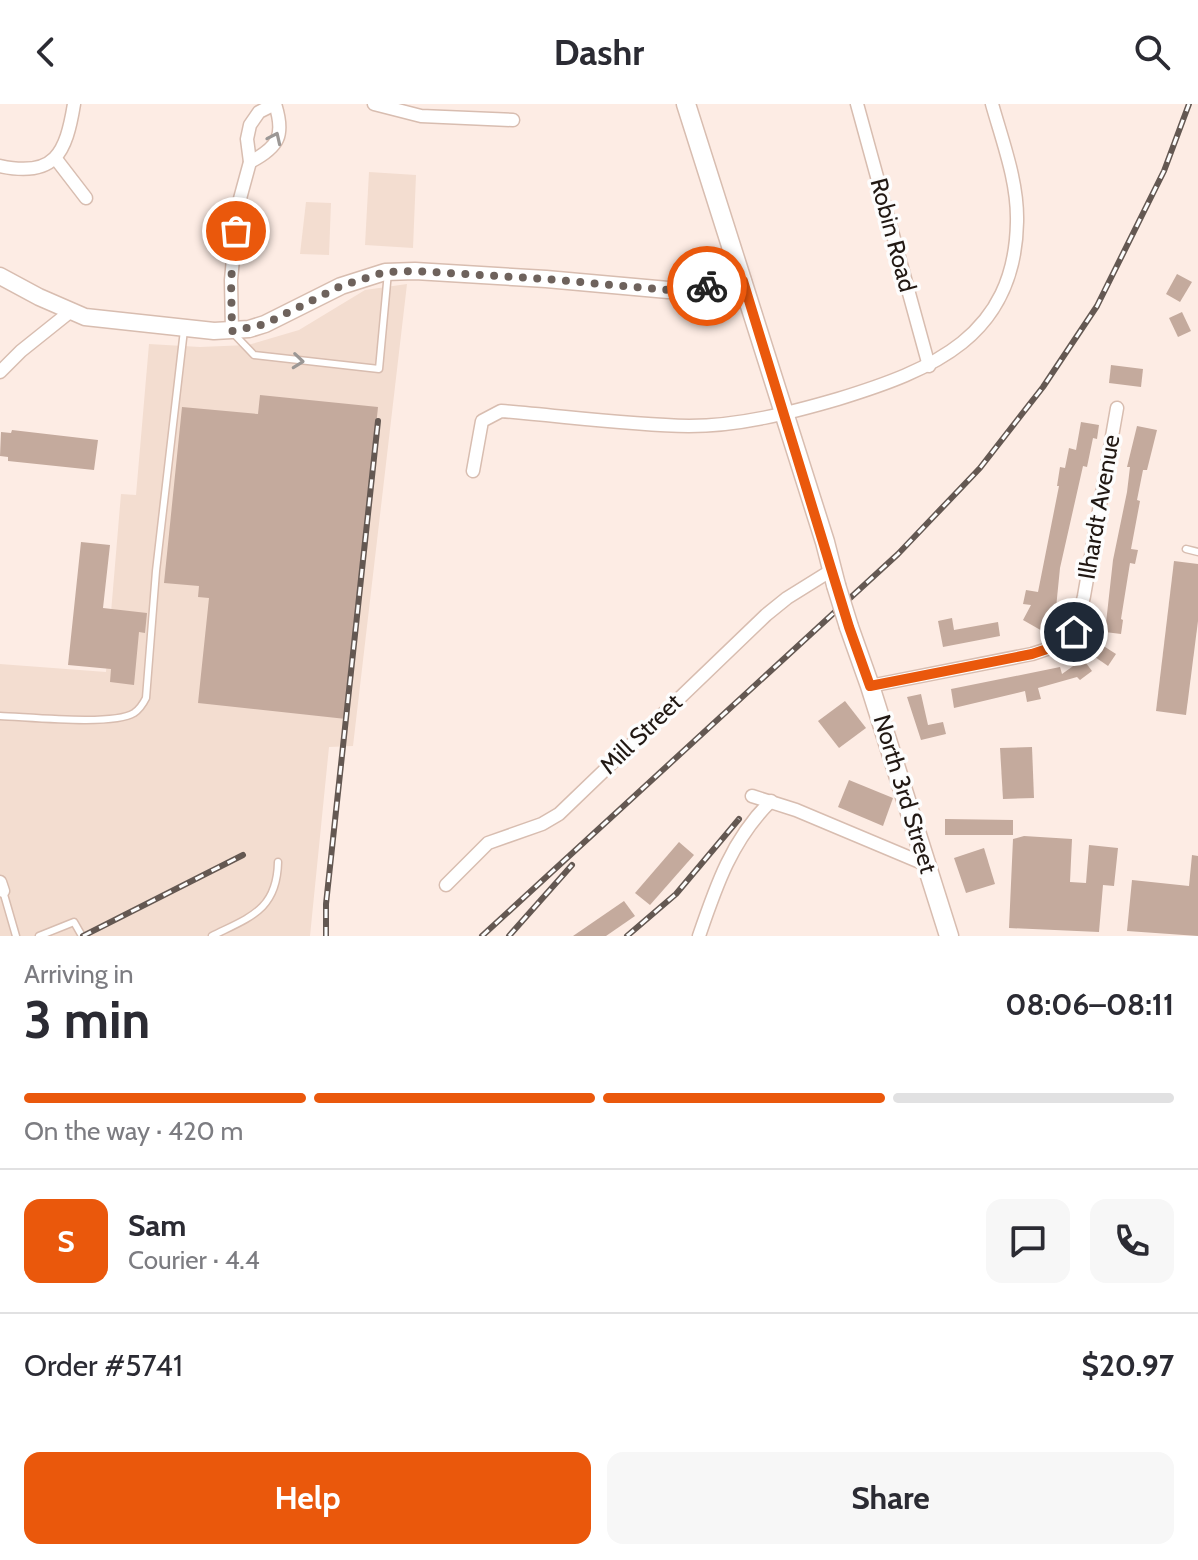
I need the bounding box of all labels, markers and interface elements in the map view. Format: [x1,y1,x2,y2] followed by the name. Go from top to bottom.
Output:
[24,30,68,74] icon: back
[554,30,644,74] text: Dashr
[1130,30,1174,74] icon: search
[265,132,281,147] one-way arrow
[864,175,923,295] street label: Robin Road
[202,197,270,265] pin
[214,209,258,253] icon: bag
[667,246,747,326] courier
[685,264,729,308] icon: bike
[292,352,305,369] one-way arrow
[1072,432,1125,581] street label: Ilhardt Avenue
[1040,598,1108,666] pin
[1052,610,1096,654] icon: home
[594,688,688,780] street label: Mill Street
[868,711,943,877] street label: North 3rd Street
[24,958,134,990] text: Arriving in
[1005,986,1174,1023] text: 08:06–08:11
[24,988,150,1051] text: 3 min
[24,1115,243,1147] text: On the way · 420 m
[986,1199,1070,1283] button: chat
[1090,1199,1174,1283] button: phone
[128,1207,186,1244] text: Sam
[57,1223,75,1260] text: S
[128,1244,260,1276] text: Courier · 4.4
[24,1347,183,1384] text: Order #5741
[1082,1347,1174,1384] text: $20.97
[24,1452,591,1544] button: Help
[607,1452,1174,1544] button: Share

